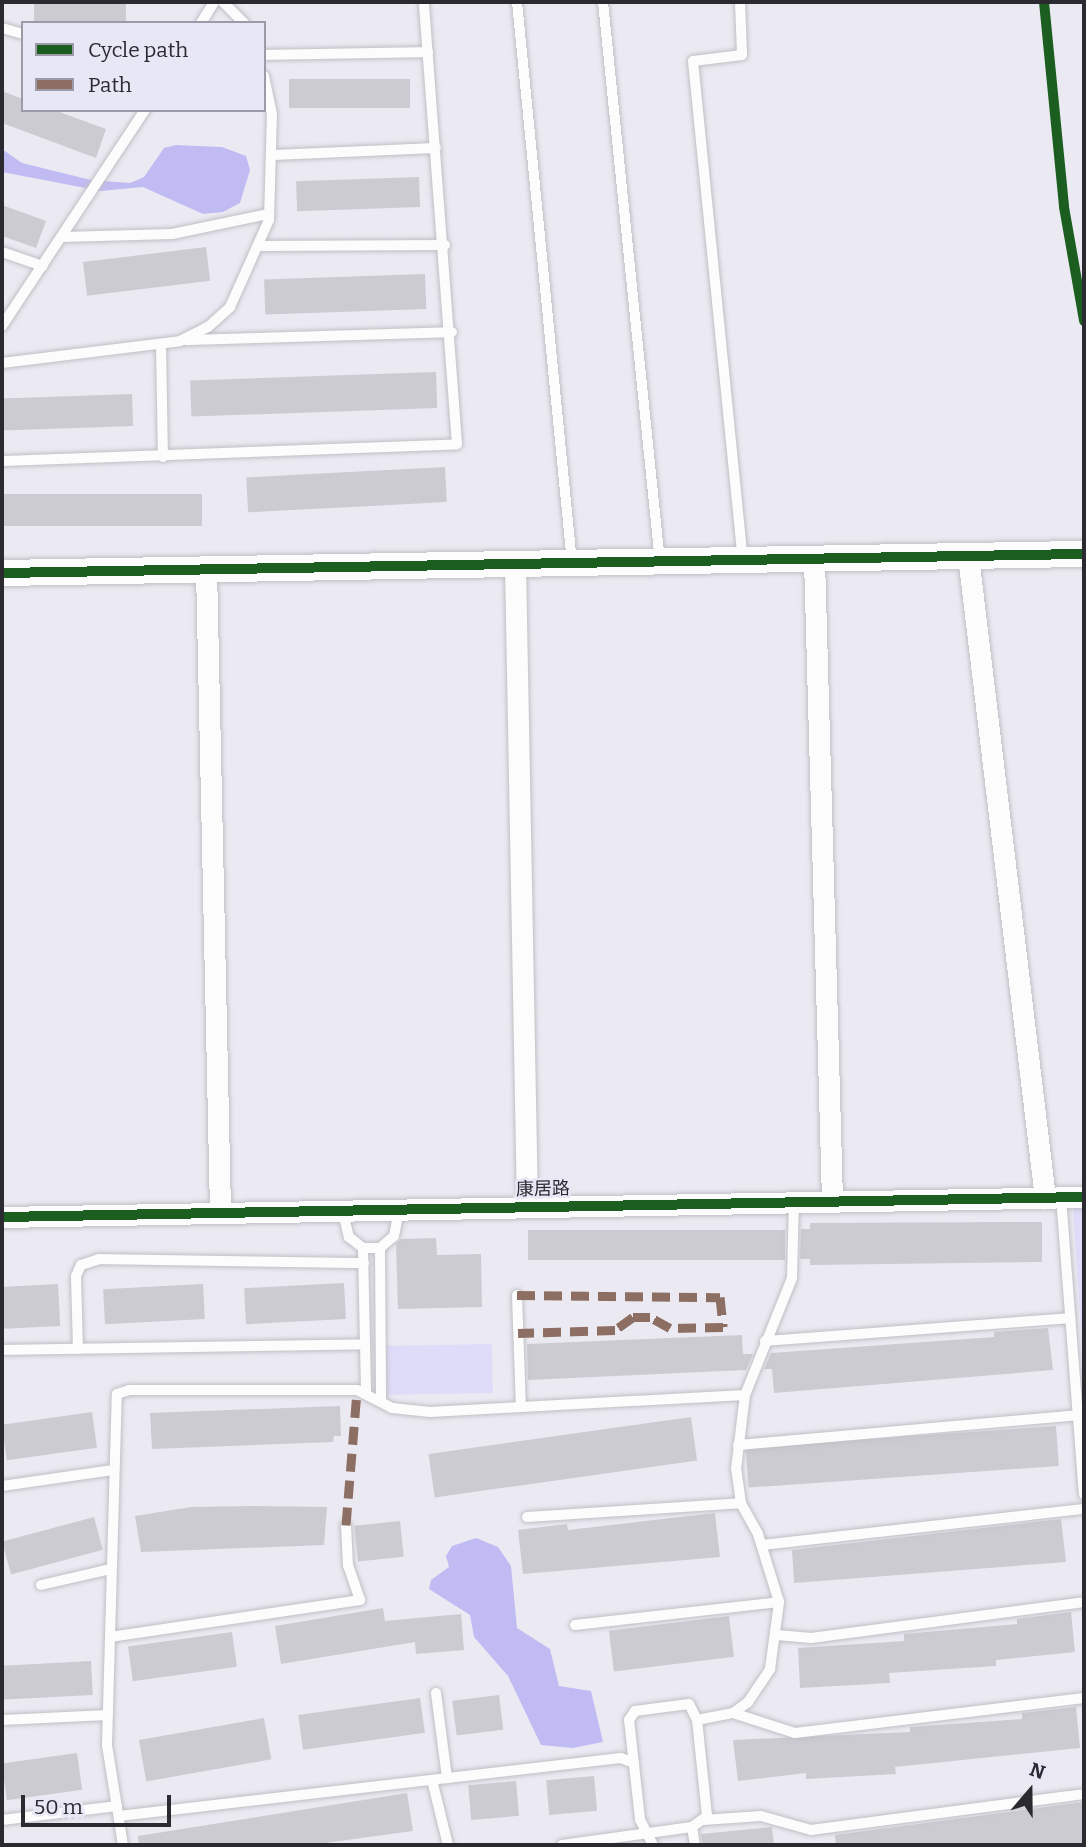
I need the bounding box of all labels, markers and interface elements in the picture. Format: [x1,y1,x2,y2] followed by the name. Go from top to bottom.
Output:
[21,21,266,112] legend
[88,37,188,63] text: Cycle path
[88,72,132,98] text: Path
[516,1178,570,1200] street label: 康居路
[995,1756,1065,1826] north arrow
[1027,1757,1048,1784] text: N
[24,1780,175,1824] scale bar
[34,1794,83,1820] text: 50 m

